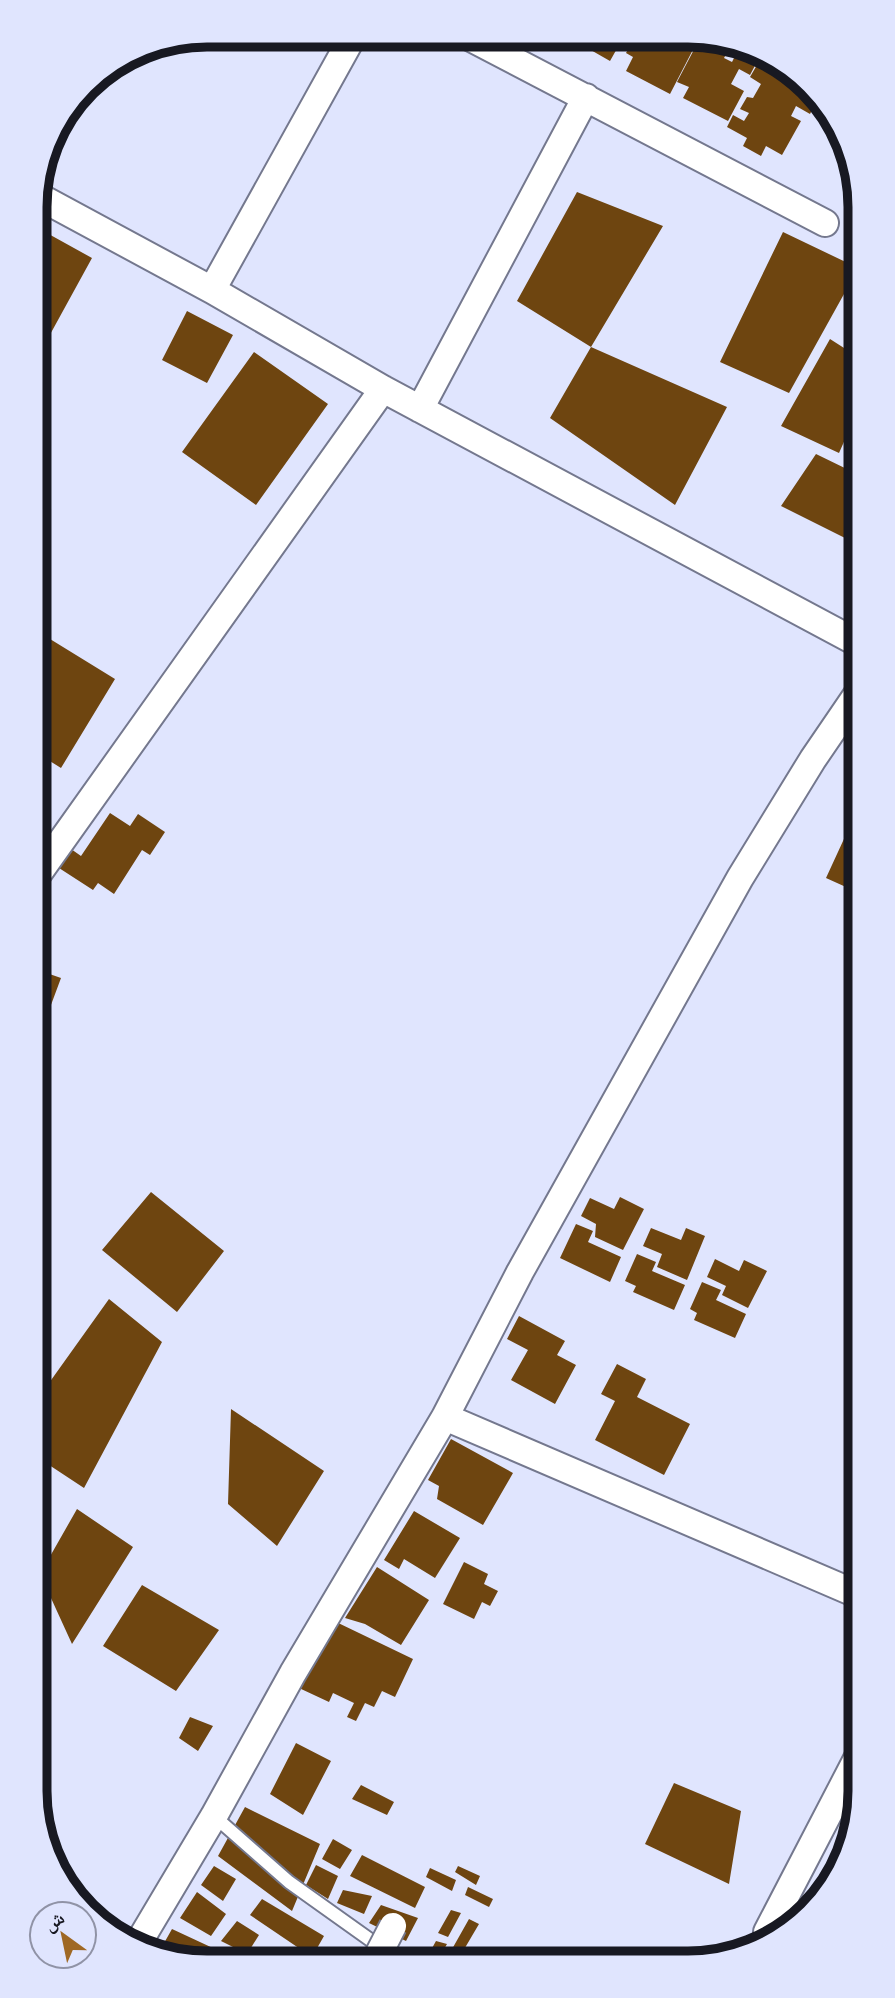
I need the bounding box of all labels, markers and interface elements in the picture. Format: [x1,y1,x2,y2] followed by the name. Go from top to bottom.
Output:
[28,1900,98,1970] north arrow
[39,1906,69,1936] text: ش

